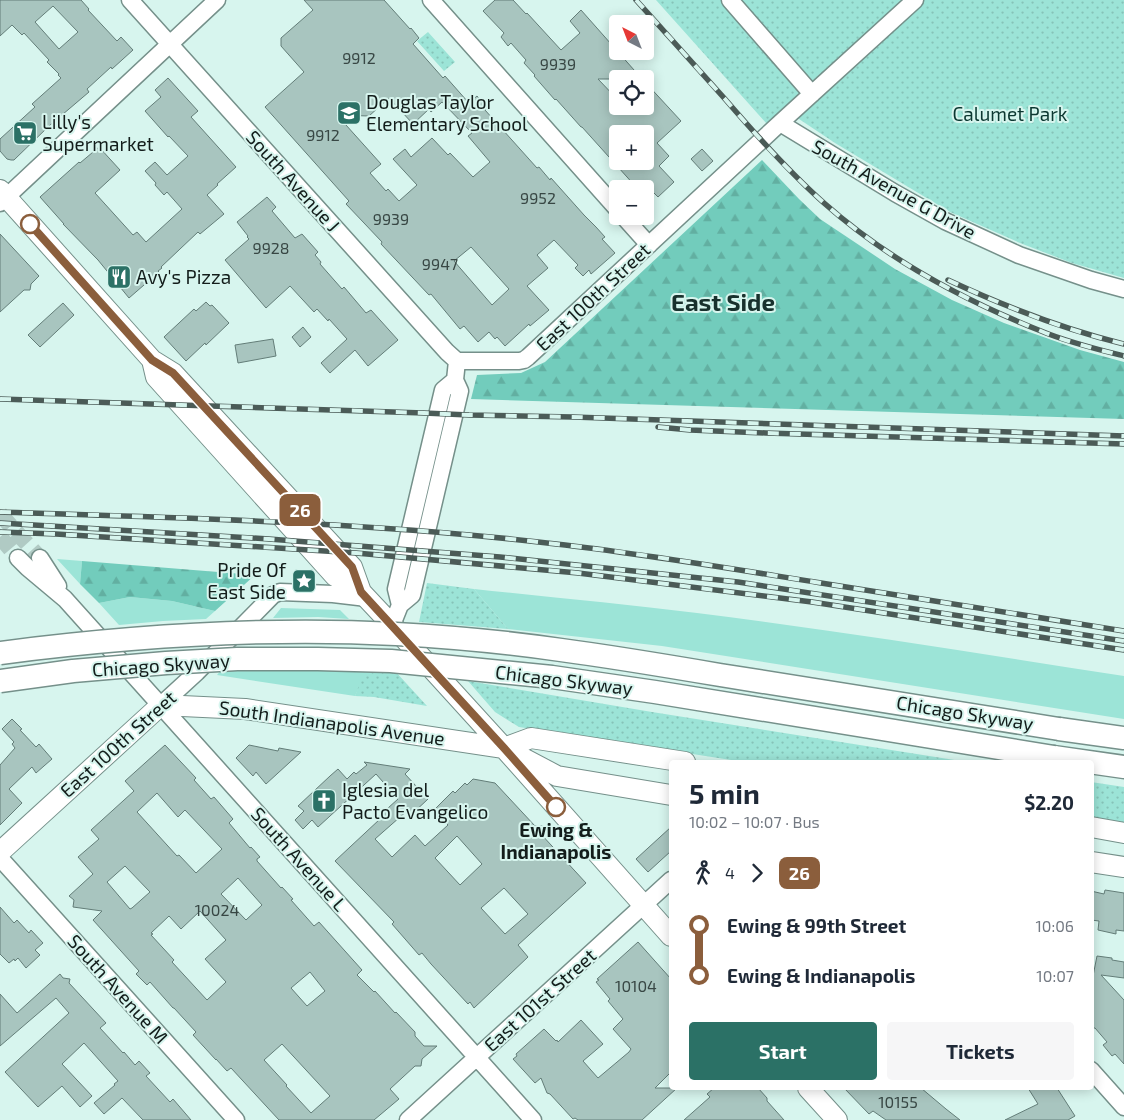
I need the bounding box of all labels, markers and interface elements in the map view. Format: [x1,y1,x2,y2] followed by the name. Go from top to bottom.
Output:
[609,15,654,60] north arrow
[609,15,654,225] map controls
[342,48,376,67] house number: 9912
[540,54,576,73] house number: 9939
[609,70,654,115] button: locate
[366,90,528,135] place label: Douglas Taylor Elementary School
[336,100,362,126] school or university icon: Douglas Taylor Elementary School
[953,102,1068,125] park label: Calumet Park
[42,110,154,155] place label: Lilly's Supermarket
[12,120,38,146] supermarket icon: Lilly's Supermarket
[242,125,345,236] street label: South Avenue J
[306,125,340,144] house number: 9912
[609,125,654,170] button: +
[808,134,980,243] street label: South Avenue G Drive
[609,180,654,225] button: −
[520,188,556,207] house number: 9952
[373,209,409,228] house number: 9939
[20,214,40,234] unlabelled marker
[252,238,290,257] house number: 9928
[531,238,655,356] street label: East 100th Street
[422,254,458,273] house number: 9947
[106,264,132,290] restaurant icon: Avy's Pizza
[136,265,231,288] place label: Avy's Pizza
[671,287,775,316] district label: East Side
[278,494,322,526] line badge: 26
[289,499,311,521] text: 26
[207,558,287,603] place label: Pride Of East Side
[291,568,317,594] place icon: Pride Of East Side
[91,648,231,681] street label: Chicago Skyway
[494,660,634,699] street label: Chicago Skyway
[55,686,180,802] street label: East 100th Street
[895,690,1035,735] street label: Chicago Skyway
[218,695,446,750] street label: South Indianapolis Avenue
[689,776,760,810] text: 5 min
[342,778,488,823] place label: Iglesia del Pacto Evangelico
[311,788,337,814] church icon: Iglesia del Pacto Evangelico
[1024,791,1074,814] text: $2.20
[546,797,566,817] marker: Ewing & Indianapolis
[247,802,352,916] street label: South Avenue L
[689,812,820,831] text: 10:02 – 10:07 · Bus
[501,818,611,863] place label: Ewing & Indianapolis
[689,859,717,887] icon: walk
[743,859,771,887] icon: forward
[789,862,810,884] text: 26
[725,863,735,882] text: 4
[195,900,239,919] house number: 10024
[727,914,906,937] text: Ewing & 99th Street
[1035,916,1074,935] text: 10:06
[63,929,173,1048] street label: South Avenue M
[479,943,600,1056] street label: East 101st Street
[727,964,915,987] text: Ewing & Indianapolis
[1036,966,1074,985] text: 10:07
[615,976,657,995] house number: 10104
[689,1022,877,1080] button: Start
[887,1022,1074,1080] button: Tickets
[878,1092,918,1111] house number: 10155

